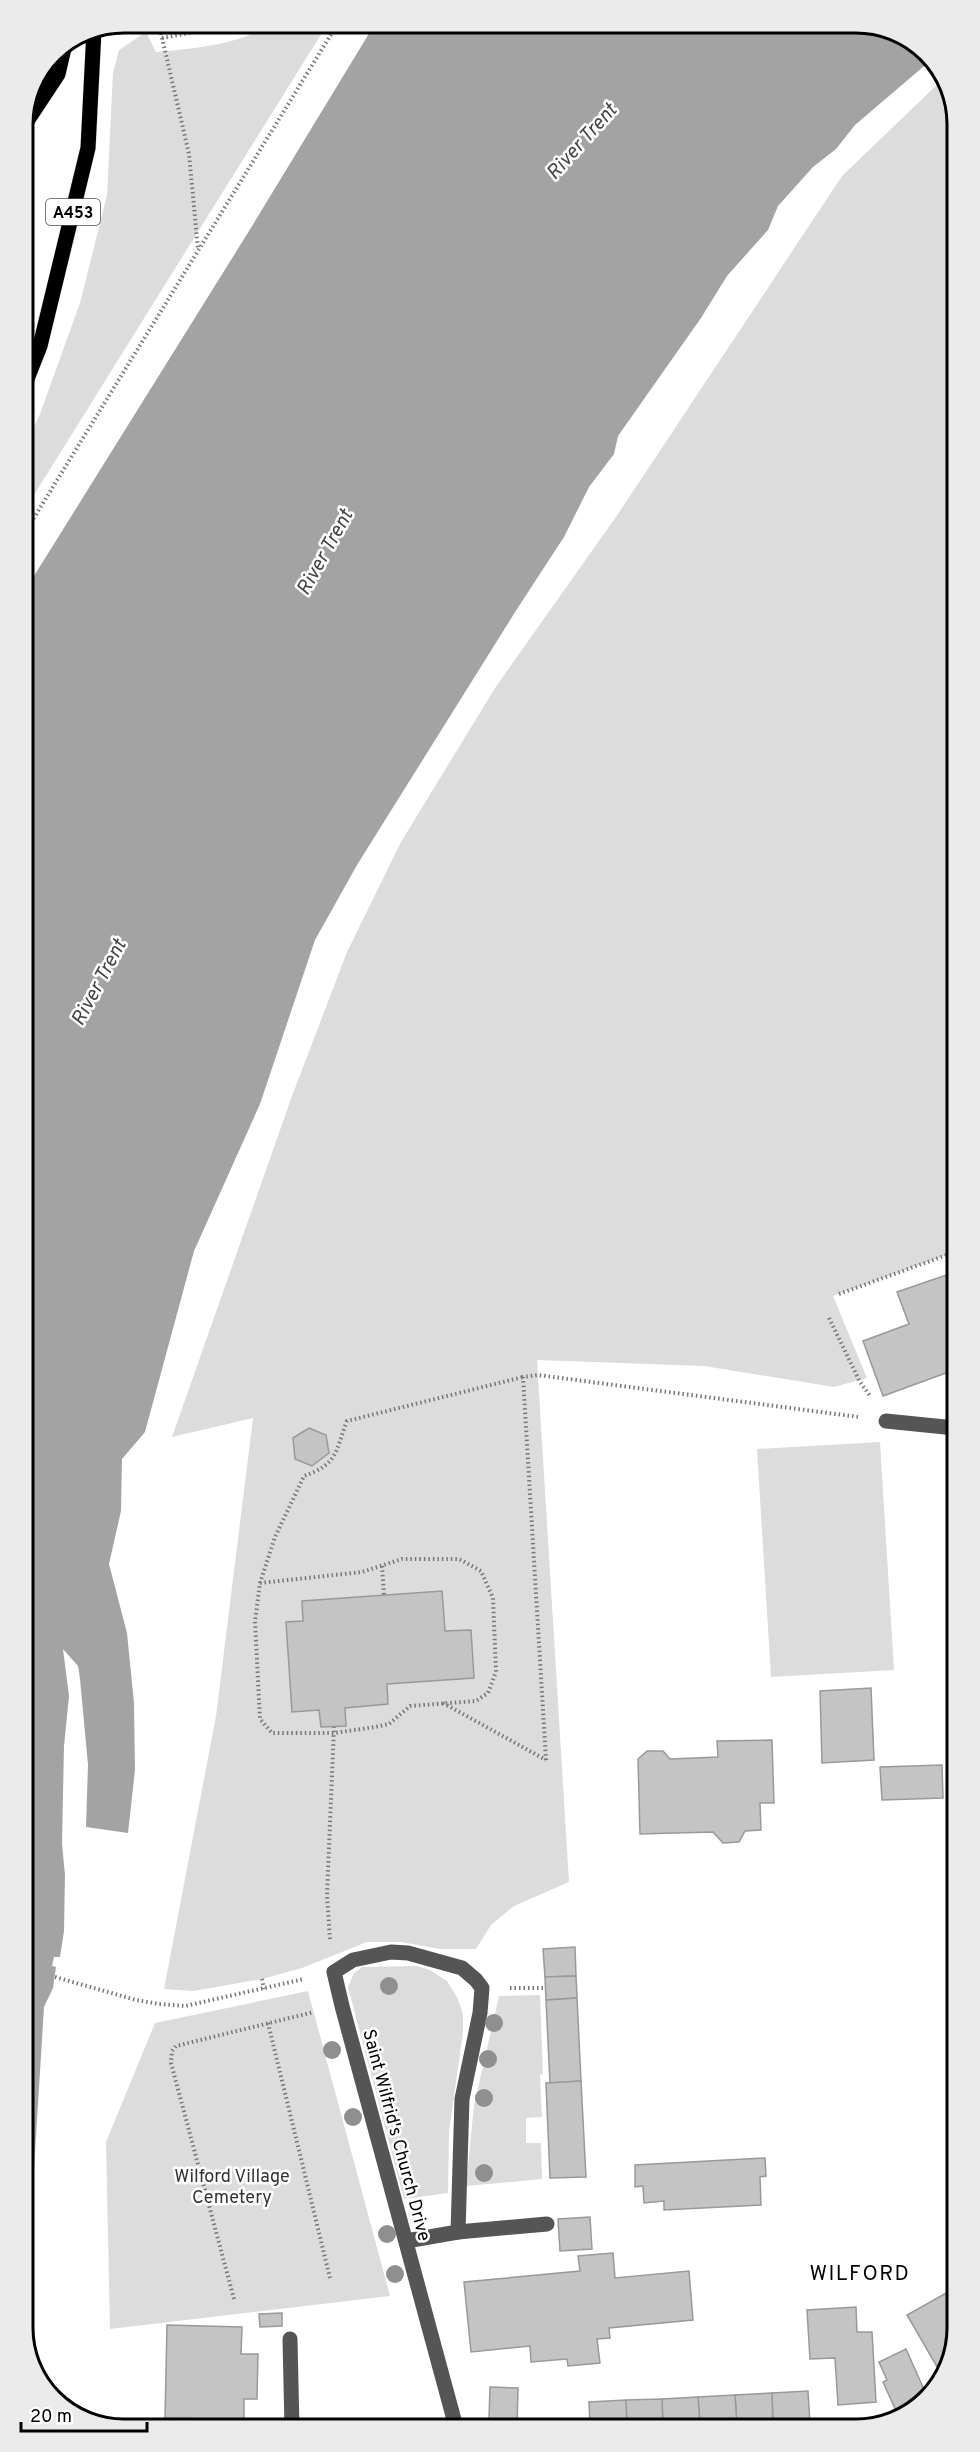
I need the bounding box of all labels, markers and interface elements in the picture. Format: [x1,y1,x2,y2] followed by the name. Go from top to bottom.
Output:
[541,98,624,186] water label: River Trent
[46,199,100,225] road number: A453
[292,505,360,600] water label: River Trent
[66,934,134,1031] water label: River Trent
[356,2027,435,2244] street label: Saint Wilfrid's Church Drive
[174,2166,290,2210] park label: Wilford Village Cemetery
[810,2261,910,2288] district label: WILFORD
[21,2395,147,2433] scale bar
[30,2406,72,2429] text: 20 m

